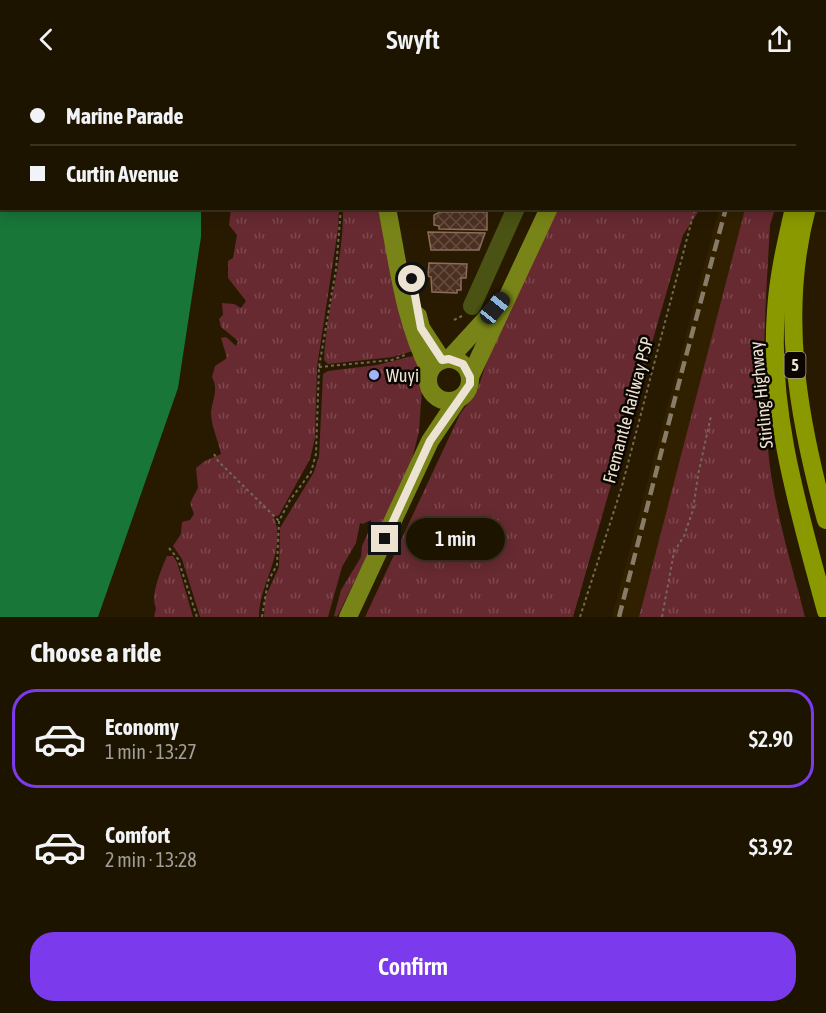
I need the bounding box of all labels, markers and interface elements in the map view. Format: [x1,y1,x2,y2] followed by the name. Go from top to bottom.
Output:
[30,23,63,56] icon: back
[763,23,796,56] icon: share
[386,24,440,55] text: Swyft
[66,103,183,129] text: Marine Parade
[66,161,179,187] text: Curtin Avenue
[398,265,425,292] route start
[477,288,513,328] car
[598,334,658,486] street label: Fremantle Railway PSP
[745,340,777,450] street label: Stirling Highway
[784,352,806,378] road number: 5
[386,365,419,386] place label: Wuyi
[367,368,381,382] marker: Wuyi
[406,518,505,560] callout: 1 min
[371,525,398,552] route end
[435,527,476,550] text: 1 min
[30,637,162,668] text: Choose a ride
[33,712,87,766] icon: car
[105,714,179,740] text: Economy
[749,726,793,752] text: $2.90
[105,740,197,763] text: 1 min · 13:27
[33,820,87,874] icon: car
[105,822,170,848] text: Comfort
[749,834,793,860] text: $3.92
[105,848,197,871] text: 2 min · 13:28
[30,932,796,1001] button: Confirm

